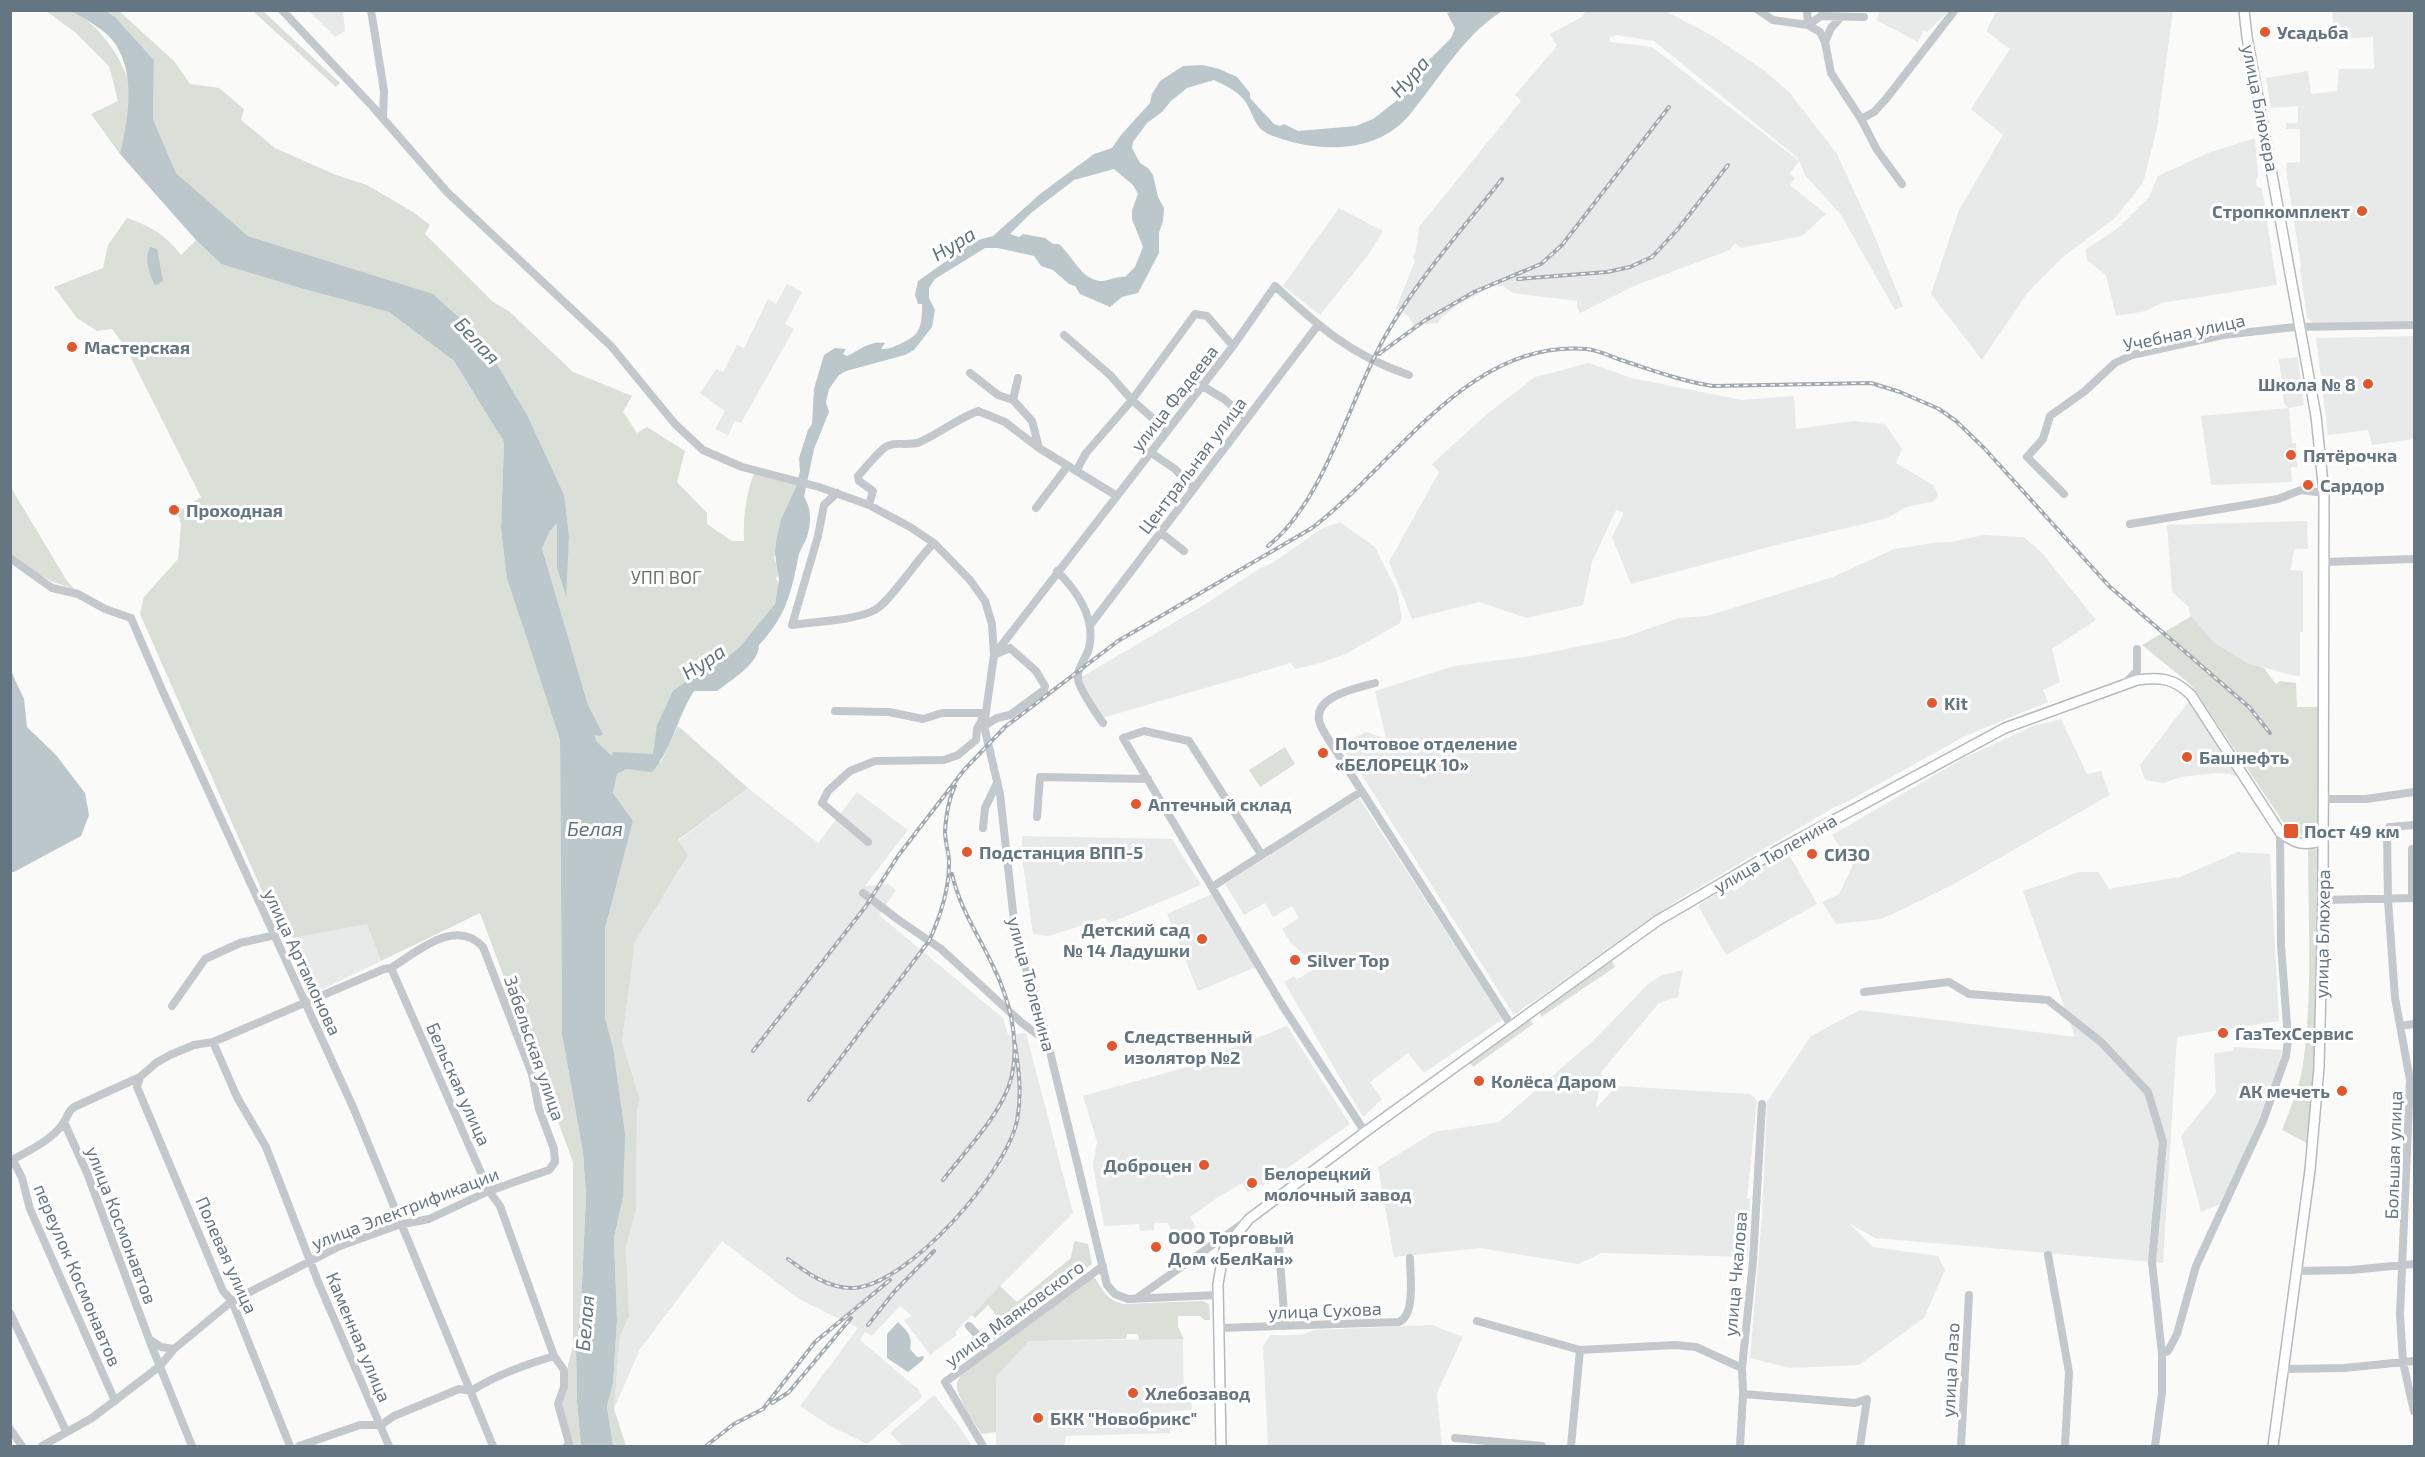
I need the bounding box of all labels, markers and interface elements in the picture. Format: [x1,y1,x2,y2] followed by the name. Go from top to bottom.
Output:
[2277,21,2348,43] place label: Усадьба
[2258,25,2272,39] marker: Усадьба
[2238,43,2284,173] street label: улица Блюхера
[1384,50,1434,102] water label: Нура
[2212,200,2350,222] place label: Стропкомплект
[2355,204,2369,218] marker: Стропкомплект
[927,221,979,265] water label: Нура
[2121,308,2247,356] street label: Учебная улица
[450,311,506,369] water label: Белая
[84,336,190,358] place label: Мастерская
[65,340,79,354] marker: Мастерская
[1126,340,1222,456] street label: улица Фадеева
[2258,373,2356,395] place label: Школа № 8
[2361,377,2375,391] marker: Школа № 8
[1133,392,1251,538] street label: Центральная улица
[2303,444,2397,466] place label: Пятёрочка
[2284,448,2298,462] marker: Пятёрочка
[2320,474,2385,496] place label: Сардор
[2301,478,2315,492] marker: Сардор
[186,499,283,521] place label: Проходная
[167,503,181,517] marker: Проходная
[631,566,701,588] park label: УПП ВОГ
[677,638,729,684] water label: Нура
[1944,692,1968,714] place label: Kit
[1925,696,1939,710] marker: Kit
[1335,732,1517,775] place label: Почтовое отделение «БЕЛОРЕЦК 10»
[1316,746,1330,760] marker: Почтовое отделение «БЕЛОРЕЦК 10»
[2199,746,2289,768] place label: Башнефть
[2180,750,2194,764] marker: Башнефть
[1148,793,1292,815] place label: Аптечный склад
[1129,797,1143,811] marker: Аптечный склад
[1709,809,1841,897] street label: улица Тюленина
[567,816,623,840] water label: Белая
[2304,820,2400,842] place label: Пост 49 км
[2282,822,2300,840] marker: Пост 49 км
[979,841,1143,863] place label: Подстанция ВПП-5
[1824,843,1870,865] place label: СИЗО
[960,845,974,859] marker: Подстанция ВПП-5
[1805,847,1819,861] marker: СИЗО
[2310,869,2334,999] street label: улица Блюхера
[259,885,347,1039] street label: улица Артамонова
[1003,914,1061,1054] street label: улица Тюленина
[1063,918,1190,961] place label: Детский сад № 14 Ладушки
[1195,932,1209,946] marker: Детский сад № 14 Ладушки
[1307,949,1390,971] place label: Silver Top
[1288,953,1302,967] marker: Silver Top
[500,973,570,1123] street label: Забельская улица
[422,1019,496,1149] street label: Бельская улица
[2235,1022,2354,1044] place label: ГазТехСервис
[1124,1025,1252,1068] place label: Следственный изолятор №2
[2216,1026,2230,1040] marker: ГазТехСервис
[1105,1039,1119,1053] marker: Следственный изолятор №2
[1491,1070,1616,1092] place label: Колёса Даром
[1472,1074,1486,1088] marker: Колёса Даром
[2239,1080,2330,1102] place label: АК мечеть
[2335,1084,2349,1098] marker: АК мечеть
[2380,1090,2406,1220] street label: Большая улица
[82,1143,162,1307] street label: улица Космонавтов
[1104,1154,1192,1176] place label: Доброцен
[1197,1158,1211,1172] marker: Доброцен
[308,1162,502,1254] street label: улица Электрификации
[1264,1162,1412,1205] place label: Белорецкий молочный завод
[1245,1176,1259,1190] marker: Белорецкий молочный завод
[30,1180,126,1370] street label: переулок Космонавтов
[191,1193,263,1317] street label: Полевая улица
[1719,1211,1751,1337] street label: улица Чкалова
[1168,1226,1294,1269] place label: ООО Торговый Дом «БелКан»
[1149,1240,1163,1254] marker: ООО Торговый Дом «БелКан»
[940,1255,1088,1371] street label: улица Маяковского
[322,1269,396,1405] street label: Каменная улица
[570,1294,598,1352] water label: Белая
[1268,1297,1382,1323] street label: улица Сухова
[1937,1322,1963,1418] street label: улица Лазо
[1145,1382,1250,1404] place label: Хлебозавод
[1126,1386,1140,1400] marker: Хлебозавод
[1050,1407,1197,1429] place label: БКК "Новобрикс"
[1031,1411,1045,1425] marker: БКК "Новобрикс"

